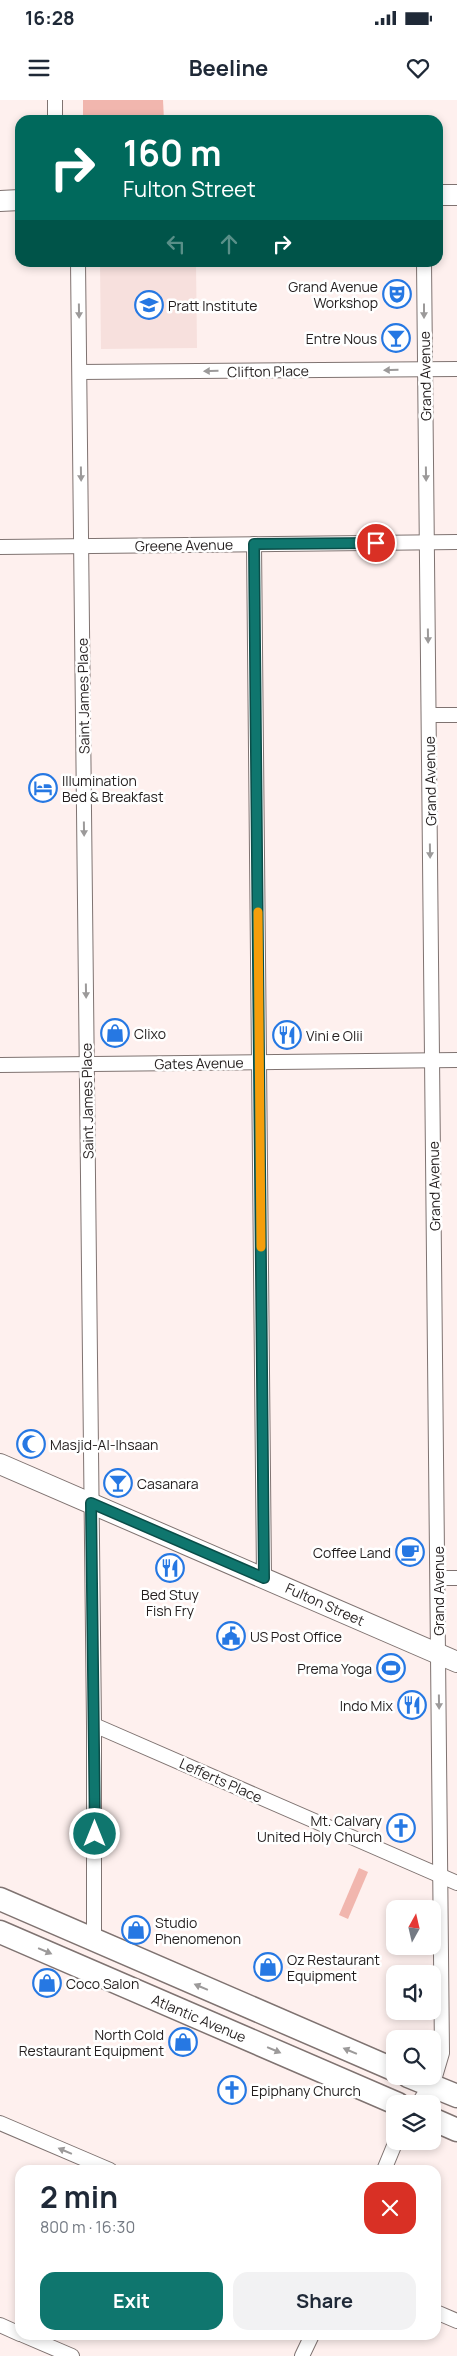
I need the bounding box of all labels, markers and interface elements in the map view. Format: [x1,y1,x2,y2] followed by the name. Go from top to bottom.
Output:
[25,5,75,31] text: 16:28
[189,53,268,83] text: Beeline
[25,54,53,82] icon: menu
[404,54,432,82] icon: heart
[123,129,222,177] text: 160 m
[40,135,105,200] icon: right
[123,174,256,204] text: Fulton Street
[162,230,190,258] icon: left
[215,230,243,258] icon: ahead
[268,230,296,258] icon: right
[288,277,378,312] place label: Grand Avenue Workshop
[382,279,412,309] theatre icon: Grand Avenue Workshop
[134,290,164,320] school or university icon: Pratt Institute
[168,296,257,315] place label: Pratt Institute
[75,303,83,319] one-way arrow
[420,303,428,319] one-way arrow
[381,323,411,353] bar icon: Entre Nous
[306,329,377,348] place label: Entre Nous
[415,331,435,421] street label: Grand Avenue
[227,361,309,381] street label: Clifton Place
[383,366,399,374] one-way arrow
[203,367,219,375] one-way arrow
[77,466,85,482] one-way arrow
[422,466,430,482] one-way arrow
[355,522,397,564] pin
[362,529,390,557] icon: arrive
[135,535,233,555] street label: Greene Avenue
[424,628,432,644] one-way arrow
[72,638,94,754] street label: Saint James Place
[420,736,440,826] street label: Grand Avenue
[62,771,164,806] place label: Illumination Bed & Breakfast
[28,773,58,803] hotel icon: Illumination Bed & Breakfast
[81,821,89,837] one-way arrow
[427,843,435,859] one-way arrow
[82,983,90,999] one-way arrow
[100,1018,130,1048] shop icon: Clixo
[272,1020,302,1050] restaurant icon: Vini e Olii
[134,1024,166,1043] place label: Clixo
[306,1026,363,1045] place label: Vini e Olii
[76,1043,98,1159] street label: Saint James Place
[154,1053,244,1073] street label: Gates Avenue
[424,1141,444,1231] street label: Grand Avenue
[16,1429,46,1459] mosque icon: Masjid-Al-Ihsaan
[50,1435,158,1454] place label: Masjid-Al-Ihsaan
[103,1468,133,1498] bar icon: Casanara
[137,1474,199,1493] place label: Casanara
[395,1537,425,1567] cafe icon: Coffee Land
[313,1543,391,1562] place label: Coffee Land
[429,1546,448,1636] street label: Grand Avenue
[155,1553,185,1583] restaurant icon: Bed Stuy Fish Fry
[283,1578,368,1630] street label: Fulton Street
[141,1585,200,1620] place label: Bed Stuy Fish Fry
[216,1621,246,1651] public building icon: US Post Office
[250,1627,342,1646] place label: US Post Office
[376,1653,406,1683] sports icon: Prema Yoga
[297,1659,372,1678] place label: Prema Yoga
[397,1690,427,1720] restaurant icon: Indo Mix
[435,1695,443,1711] one-way arrow
[340,1696,394,1715] place label: Indo Mix
[177,1753,265,1807] street label: Lefferts Place
[68,1807,120,1859] position arrow
[257,1811,383,1846] place label: Mt. Calvary United Holy Church
[386,1813,416,1843] church icon: Mt. Calvary United Holy Church
[386,1900,441,1955] north arrow
[386,1900,441,2150] map controls
[155,1913,241,1948] place label: Studio Phenomenon
[121,1915,151,1945] shop icon: Studio Phenomenon
[38,1948,52,1956] one-way arrow
[287,1950,380,1985] place label: Oz Restaurant Equipment
[253,1952,283,1982] shop icon: Oz Restaurant Equipment
[386,1965,441,2020] button: sound
[32,1968,62,1998] shop icon: Coco Salon
[66,1974,139,1993] place label: Coco Salon
[194,1982,208,1990] one-way arrow
[149,1990,249,2046] street label: Atlantic Avenue
[19,2025,164,2060] place label: North Cold Restaurant Equipment
[168,2027,198,2057] shop icon: North Cold Restaurant Equipment
[386,2030,441,2085] button: search
[267,2047,281,2055] one-way arrow
[343,2047,357,2055] one-way arrow
[217,2075,247,2105] church icon: Epiphany Church
[251,2081,361,2100] place label: Epiphany Church
[386,2095,441,2150] button: layers
[58,2146,72,2154] one-way arrow
[40,2176,118,2217] text: 2 min
[364,2182,416,2234] button: close
[40,2216,135,2238] text: 800 m · 16:30
[40,2272,223,2330] button: Exit
[233,2272,416,2330] button: Share

